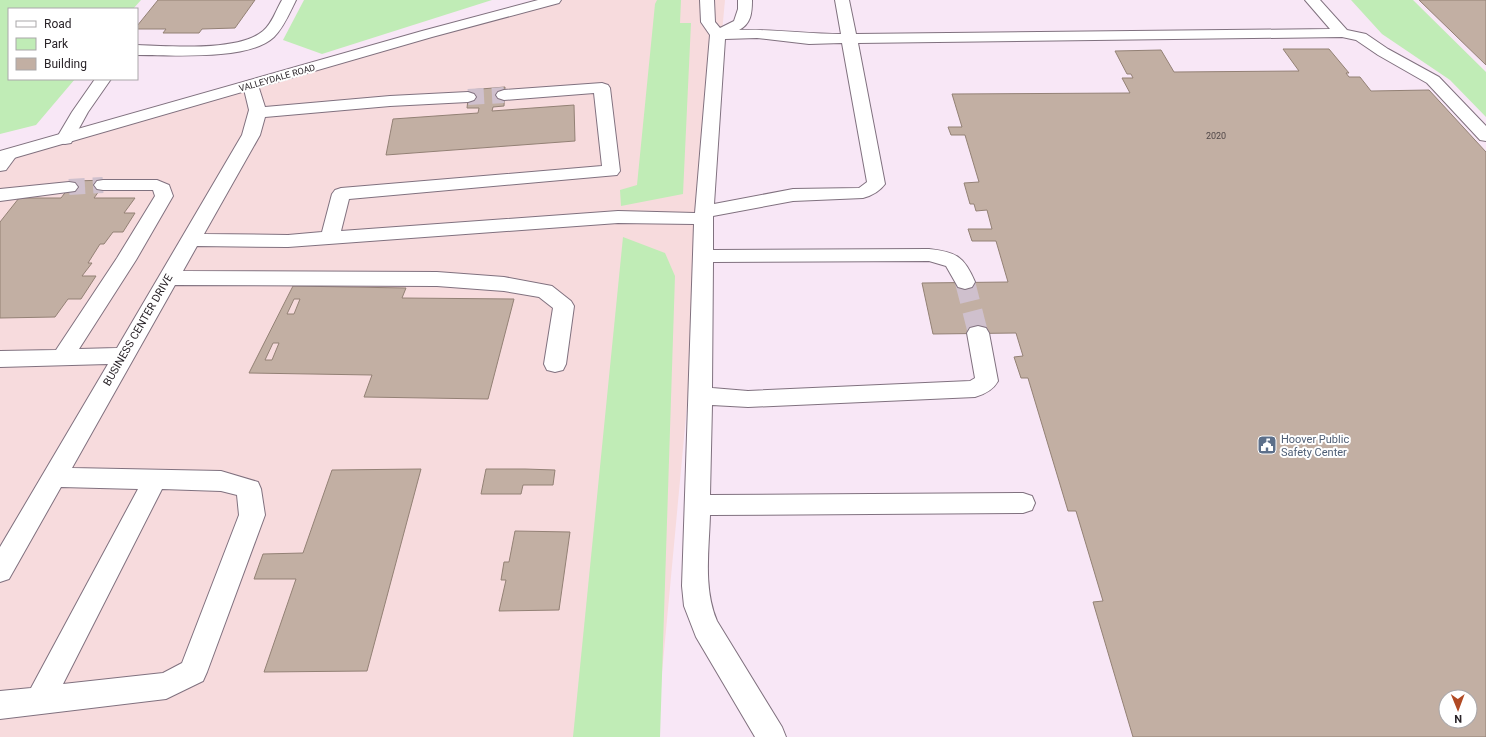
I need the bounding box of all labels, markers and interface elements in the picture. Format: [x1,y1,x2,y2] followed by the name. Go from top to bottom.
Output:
[8,8,138,80] legend
[44,17,72,31] text: Road
[44,37,69,51] text: Park
[44,57,87,71] text: Building
[238,62,316,94] street label: VALLEYDALE ROAD
[1206,131,1226,141] house number: 2020
[101,272,175,388] street label: BUSINESS CENTER DRIVE
[1281,433,1349,459] place label: Hoover Public Safety Center
[1256,434,1278,456] public building icon: Hoover Public Safety Center
[1438,689,1478,729] north arrow
[1454,712,1462,725] text: N

